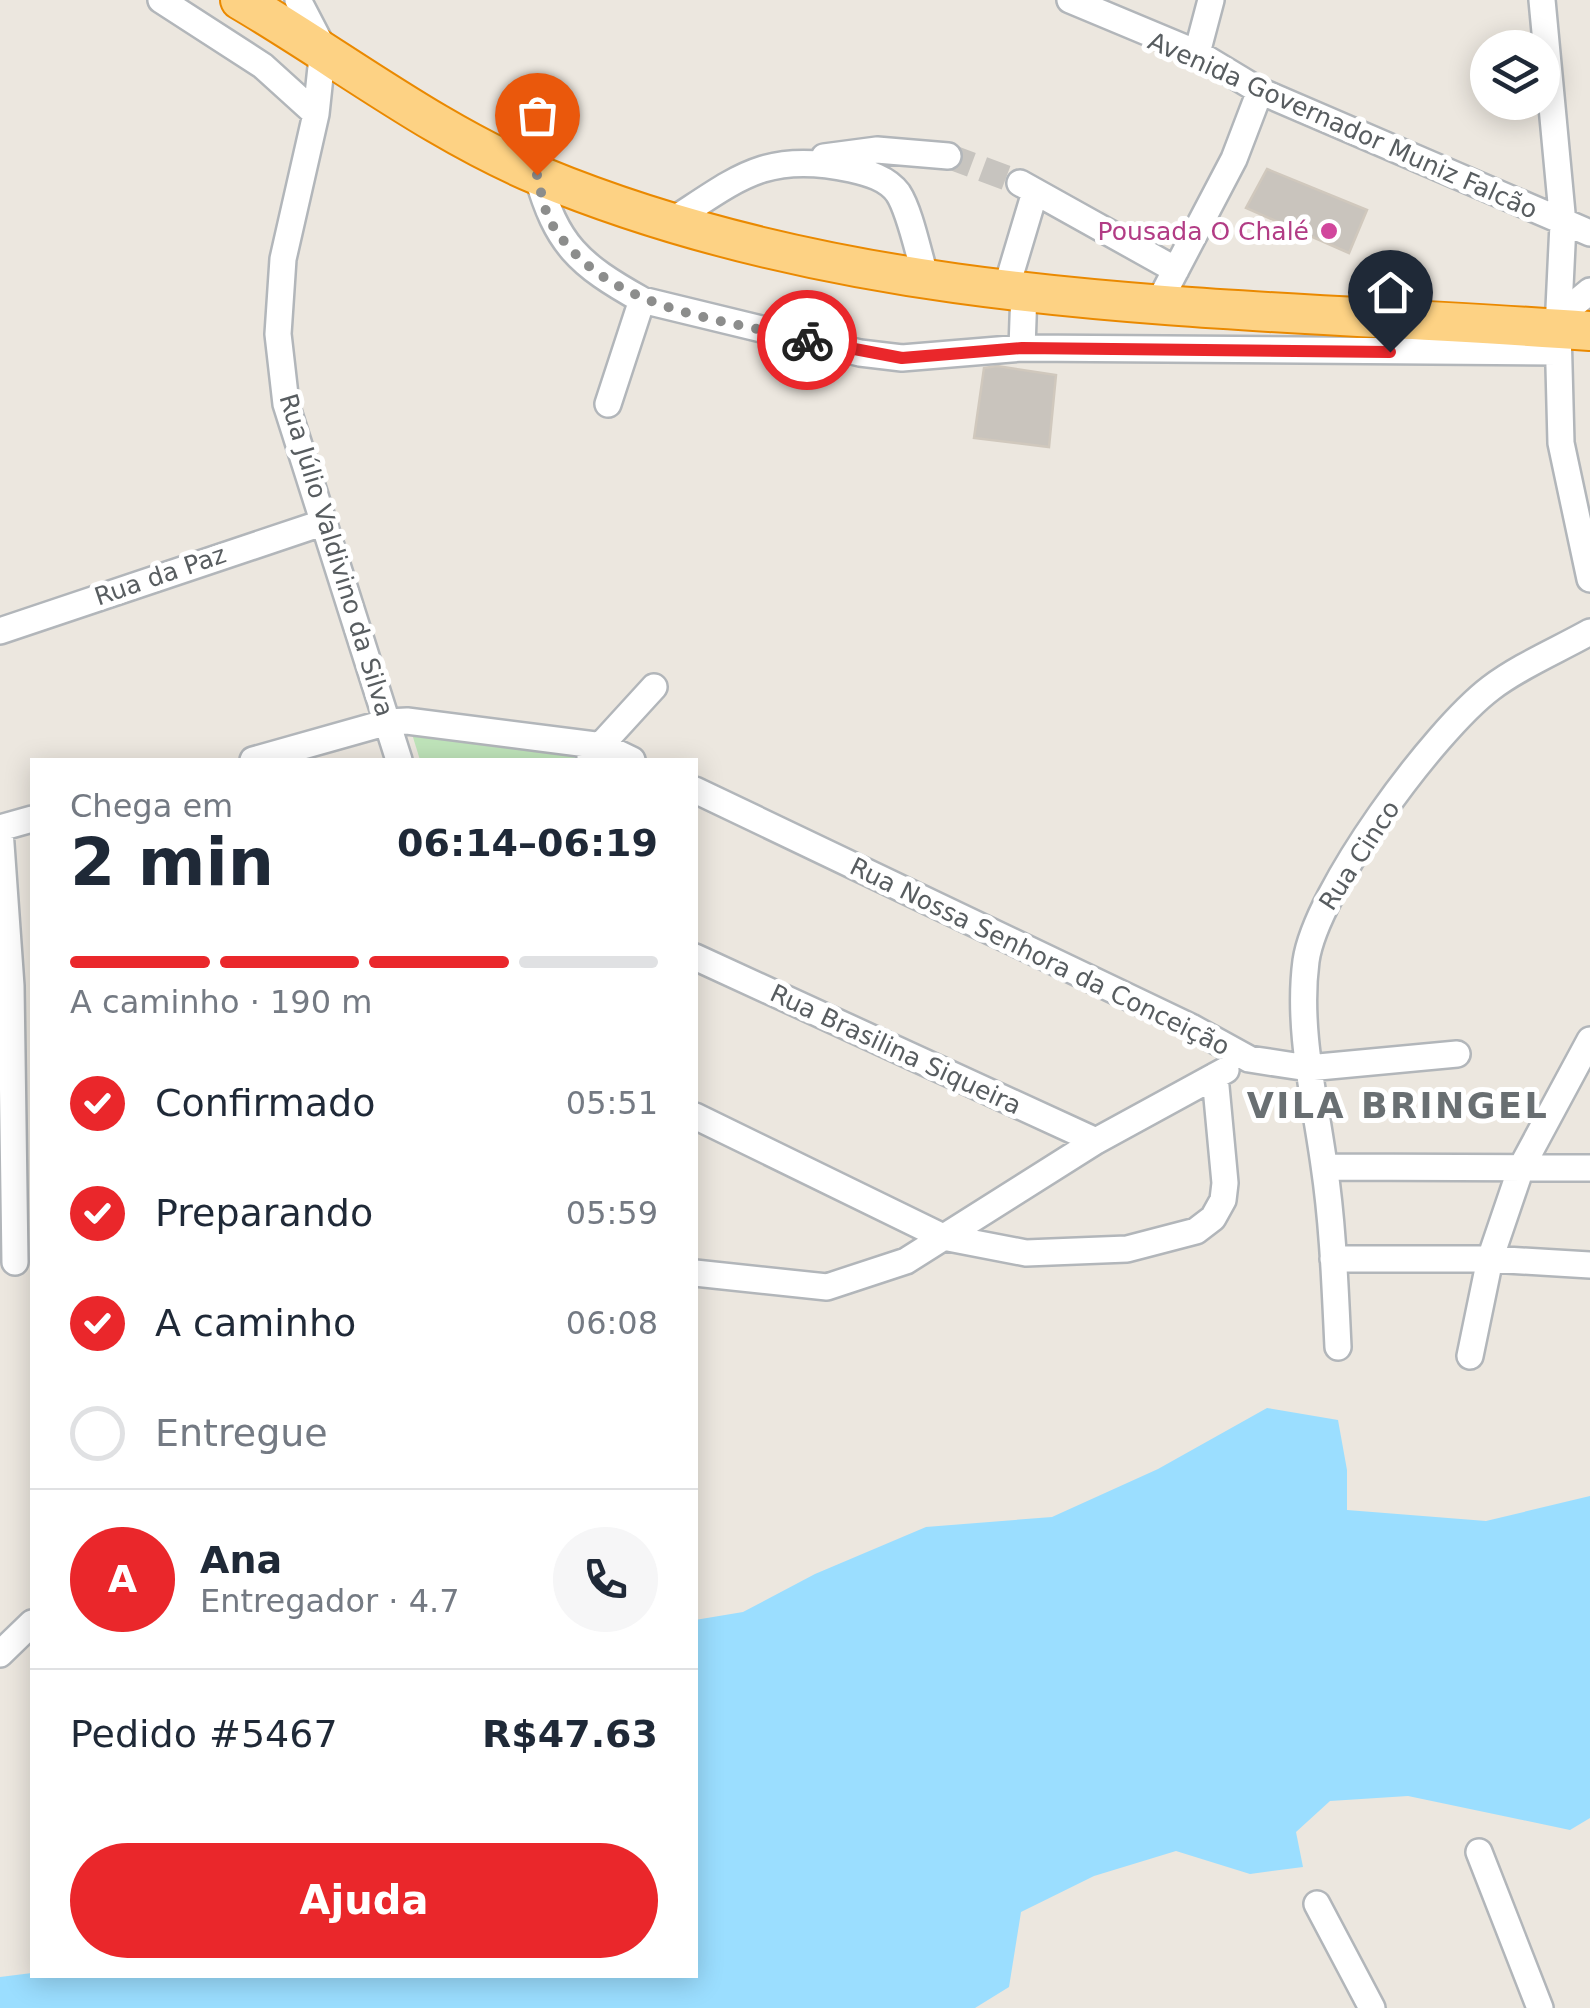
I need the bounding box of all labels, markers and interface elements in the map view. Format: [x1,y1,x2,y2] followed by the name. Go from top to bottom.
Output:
[1144,26,1542,225] street label: Avenida Governador Muniz Falcão
[1470,30,1560,120] map controls
[1470,30,1560,120] button: layers
[495,73,580,176] pin
[510,88,565,143] icon: bag
[1098,217,1309,246] place label: Pousada O Chalé
[1318,220,1340,242] marker: Pousada O Chalé
[1348,250,1433,353] pin
[1363,265,1418,320] icon: home
[757,290,857,390] courier
[780,313,835,368] icon: bike
[274,390,399,720] street label: Rua Júlio Valdivino da Silva
[91,539,230,611] street label: Rua da Paz
[70,787,233,825] text: Chega em
[1313,795,1406,915] street label: Rua Cinco
[397,821,658,865] text: 06:14–06:19
[70,825,274,900] text: 2 min
[845,852,1234,1061] street label: Rua Nossa Senhora da Conceição
[766,979,1026,1120] street label: Rua Brasilina Siqueira
[70,983,372,1021] text: A caminho · 190 m
[70,1076,125,1131] icon: check
[155,1081,375,1125] text: Confirmado
[566,1084,658,1122] text: 05:51
[1247,1086,1549,1126] district label: VILA BRINGEL
[70,1186,125,1241] icon: check
[155,1191,373,1235] text: Preparando
[566,1194,658,1232] text: 05:59
[70,1296,125,1351] icon: check
[155,1301,356,1345] text: A caminho
[566,1304,658,1342] text: 06:08
[155,1411,328,1455] text: Entregue
[553,1527,658,1632] button: phone
[200,1538,282,1582] text: Ana
[108,1557,137,1601] text: A
[200,1582,460,1620] text: Entregador · 4.7
[70,1712,338,1756] text: Pedido #5467
[482,1712,658,1756] text: R$47.63
[70,1843,658,1958] button: Ajuda

